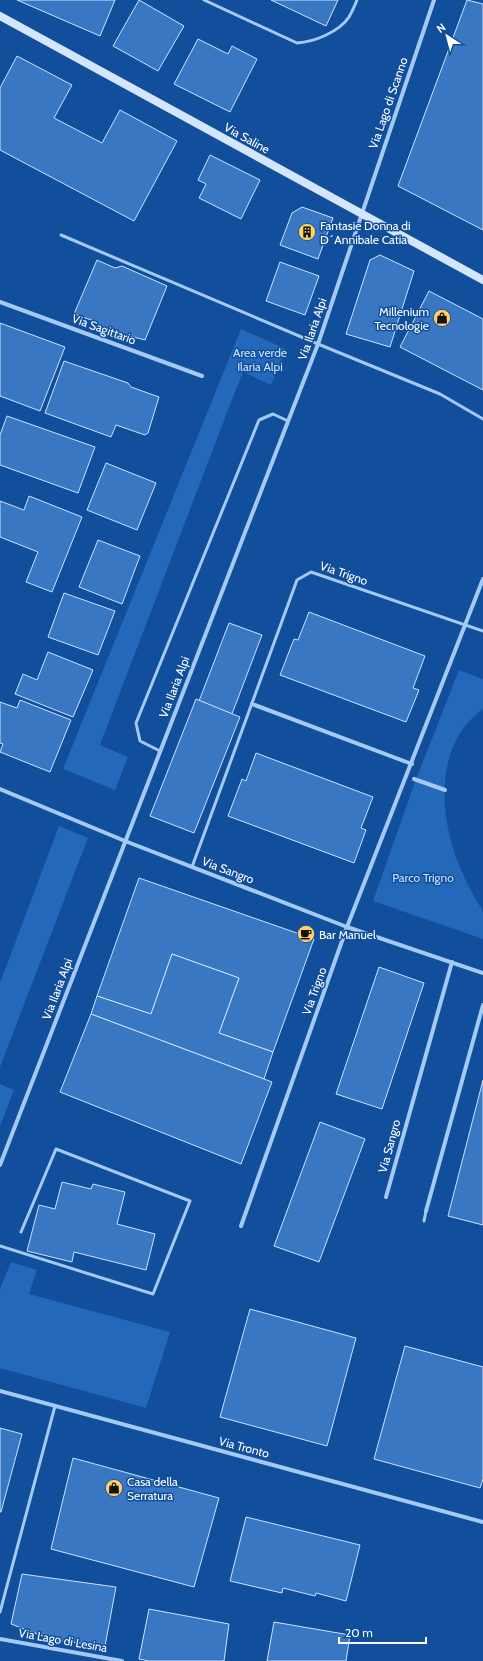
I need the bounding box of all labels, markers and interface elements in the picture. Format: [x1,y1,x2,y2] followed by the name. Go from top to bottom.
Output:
[427,16,467,56] north arrow
[434,20,448,36] text: N
[365,55,411,151] street label: Via Lago di Scanno
[222,119,272,157] street label: Via Saline
[320,218,410,247] place label: Fantasie Donna di D´Annibale Catia
[297,222,317,242] building icon: Fantasie Donna di D´Annibale Catia
[294,296,330,362] street label: Via Ilaria Alpi
[374,304,429,333] place label: Millenium Tecnologie
[432,308,452,328] shop icon: Millenium Tecnologie
[70,310,138,348] street label: Via Sagittario
[233,345,287,374] park label: Area verde Ilaria Alpi
[318,558,370,588] street label: Via Trigno
[155,654,193,720] street label: Via Ilaria Alpi
[200,853,257,887] street label: Via Sangro
[392,870,454,885] park label: Parco Trigno
[296,924,316,944] cafe icon: Bar Manuel
[319,927,376,942] place label: Bar Manuel
[38,956,76,1022] street label: Via Ilaria Alpi
[298,965,330,1017] street label: Via Trigno
[375,1117,403,1174] street label: Via Sangro
[217,1433,271,1461] street label: Via Tronto
[127,1474,178,1503] place label: Casa della Serratura
[104,1478,124,1498] shop icon: Casa della Serratura
[339,1619,426,1645] scale bar
[17,1625,109,1655] street label: Via Lago di Lesina
[345,1625,373,1640] text: 20 m

